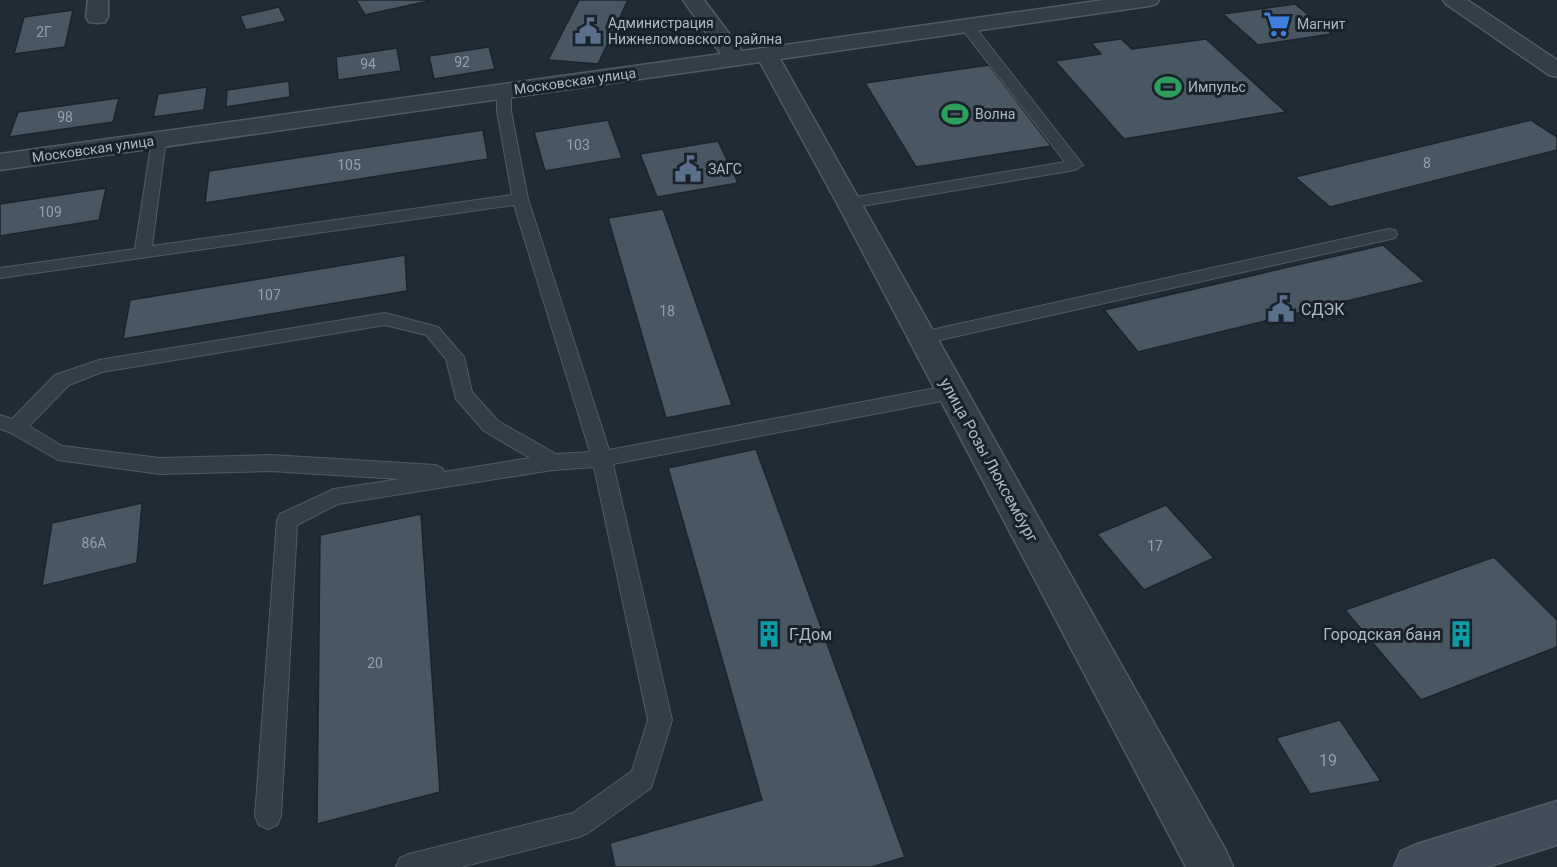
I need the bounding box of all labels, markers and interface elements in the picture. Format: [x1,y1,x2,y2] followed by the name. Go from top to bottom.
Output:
[1262,9,1292,39] supermarket icon: Магнит
[608,15,782,47] place label: Администрация Нижнеломовского райлна
[573,16,603,46] public building icon: Администрация Нижнеломовского райлна
[1297,16,1346,32] place label: Магнит
[36,24,52,40] house number: 2Г
[454,54,470,70] house number: 92
[360,56,376,72] house number: 94
[513,65,637,97] street label: Московская улица
[1153,72,1183,102] sports icon: Импульс
[1188,79,1246,95] place label: Импульс
[940,99,970,129] sports icon: Волна
[975,106,1015,122] place label: Волна
[57,109,73,125] house number: 98
[31,133,155,165] street label: Московская улица
[566,137,590,153] house number: 103
[673,154,703,184] public building icon: ЗАГС
[1423,155,1431,171] house number: 8
[337,157,361,173] house number: 105
[708,161,742,177] place label: ЗАГС
[38,204,62,220] house number: 109
[257,287,281,303] house number: 107
[1266,294,1296,324] public building icon: СДЭК
[1301,300,1345,319] place label: СДЭК
[659,303,675,319] house number: 18
[936,374,1042,546] street label: улица Розы Люксембург
[82,535,106,551] house number: 86А
[1147,538,1163,554] house number: 17
[754,619,784,649] building icon: Г-Дом
[1446,619,1476,649] building icon: Городская баня
[789,625,832,644] place label: Г-Дом
[1323,625,1441,644] place label: Городская баня
[367,655,383,671] house number: 20
[1319,751,1337,770] house number: 19

